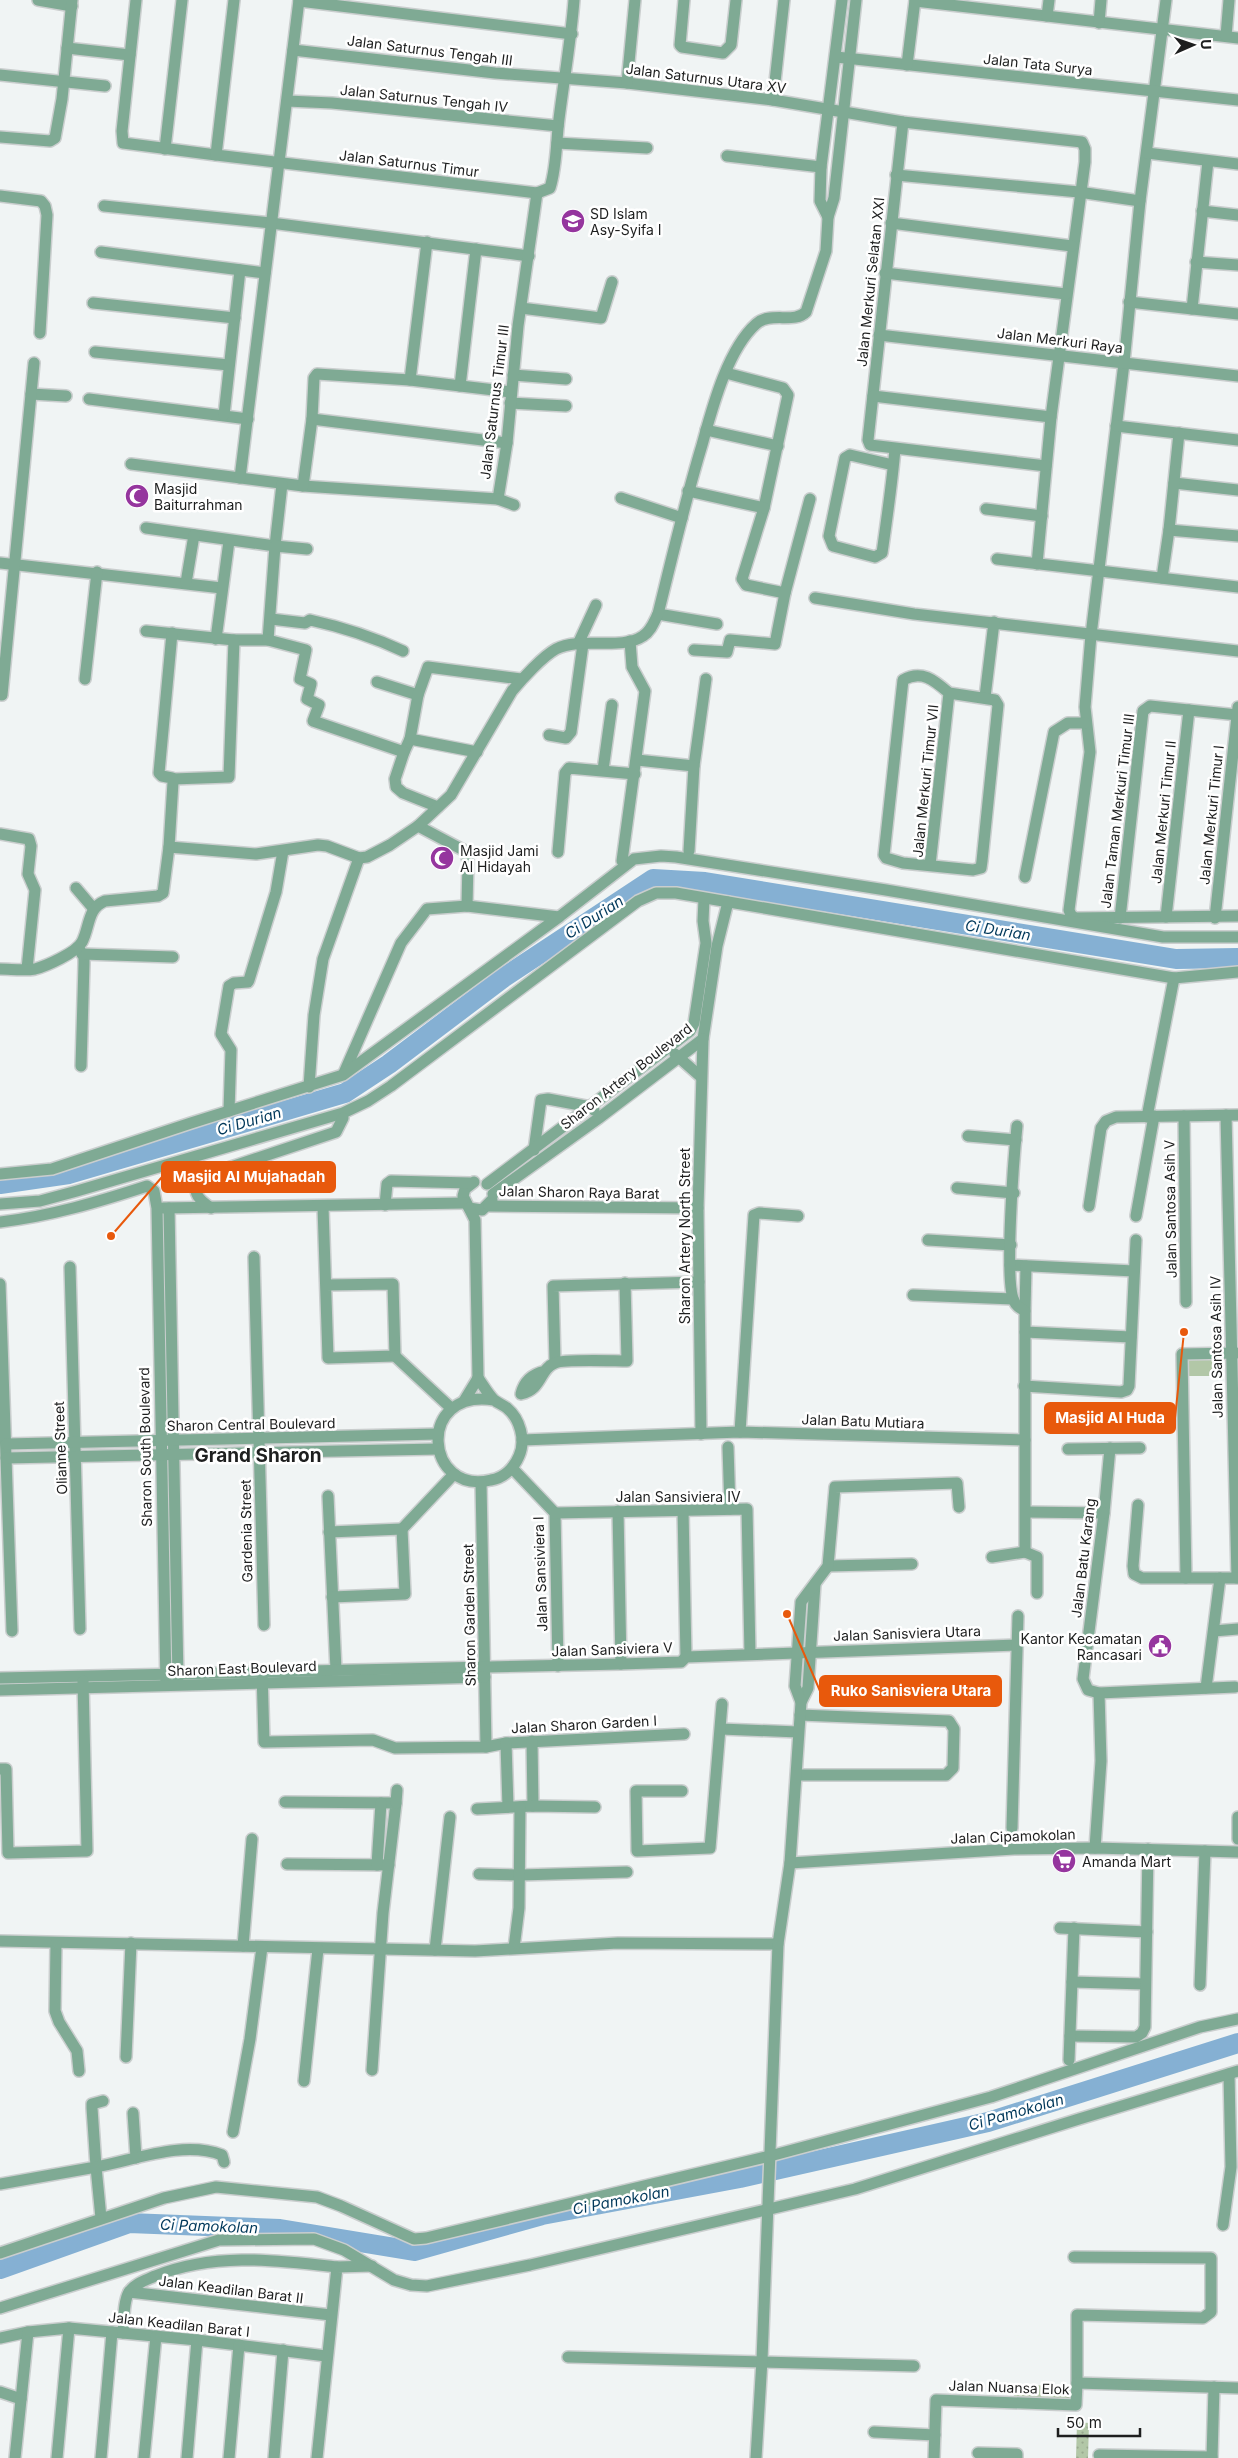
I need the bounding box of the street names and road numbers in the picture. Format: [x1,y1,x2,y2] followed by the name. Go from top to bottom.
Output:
[346,31,514,69] street label: Jalan Saturnus Tengah III
[982,50,1094,78] street label: Jalan Tata Surya
[625,60,788,96] street label: Jalan Saturnus Utara XV
[339,81,509,115] street label: Jalan Saturnus Tengah IV
[338,146,480,180] street label: Jalan Saturnus Timur
[853,196,887,368] street label: Jalan Merkuri Selatan XXI
[476,324,512,480] street label: Jalan Saturnus Timur III
[996,324,1124,356] street label: Jalan Merkuri Raya
[909,704,941,858] street label: Jalan Merkuri Timur VII
[1097,713,1137,909] street label: Jalan Taman Merkuri Timur III
[1147,739,1179,885] street label: Jalan Merkuri Timur II
[1195,744,1227,886] street label: Jalan Merkuri Timur I
[557,1019,695,1133] street label: Sharon Artery Boulevard
[1160,1139,1180,1279] street label: Jalan Santosa Asih V
[676,1147,693,1324] street label: Sharon Artery North Street
[498,1182,660,1202] street label: Jalan Sharon Raya Barat
[1206,1275,1226,1418] street label: Jalan Santosa Asih IV
[135,1367,155,1527] street label: Sharon South Boulevard
[50,1401,70,1495] street label: Olianne Street
[801,1410,925,1432] street label: Jalan Batu Mutiara
[166,1414,336,1434] street label: Sharon Central Boulevard
[237,1479,255,1583] street label: Gardenia Street
[615,1488,741,1505] street label: Jalan Sansiviera IV
[1067,1497,1099,1619] street label: Jalan Batu Karang
[529,1516,551,1632] street label: Jalan Sansiviera I
[459,1543,479,1686] street label: Sharon Garden Street
[833,1622,981,1644] street label: Jalan Sanisviera Utara
[551,1638,673,1660] street label: Jalan Sansiviera V
[167,1657,317,1679] street label: Sharon East Boulevard
[511,1712,657,1736] street label: Jalan Sharon Garden I
[950,1825,1076,1847] street label: Jalan Cipamokolan
[158,2272,304,2306] street label: Jalan Keadilan Barat II
[107,2308,251,2340] street label: Jalan Keadilan Barat I
[948,2376,1070,2398] street label: Jalan Nuansa Elok

